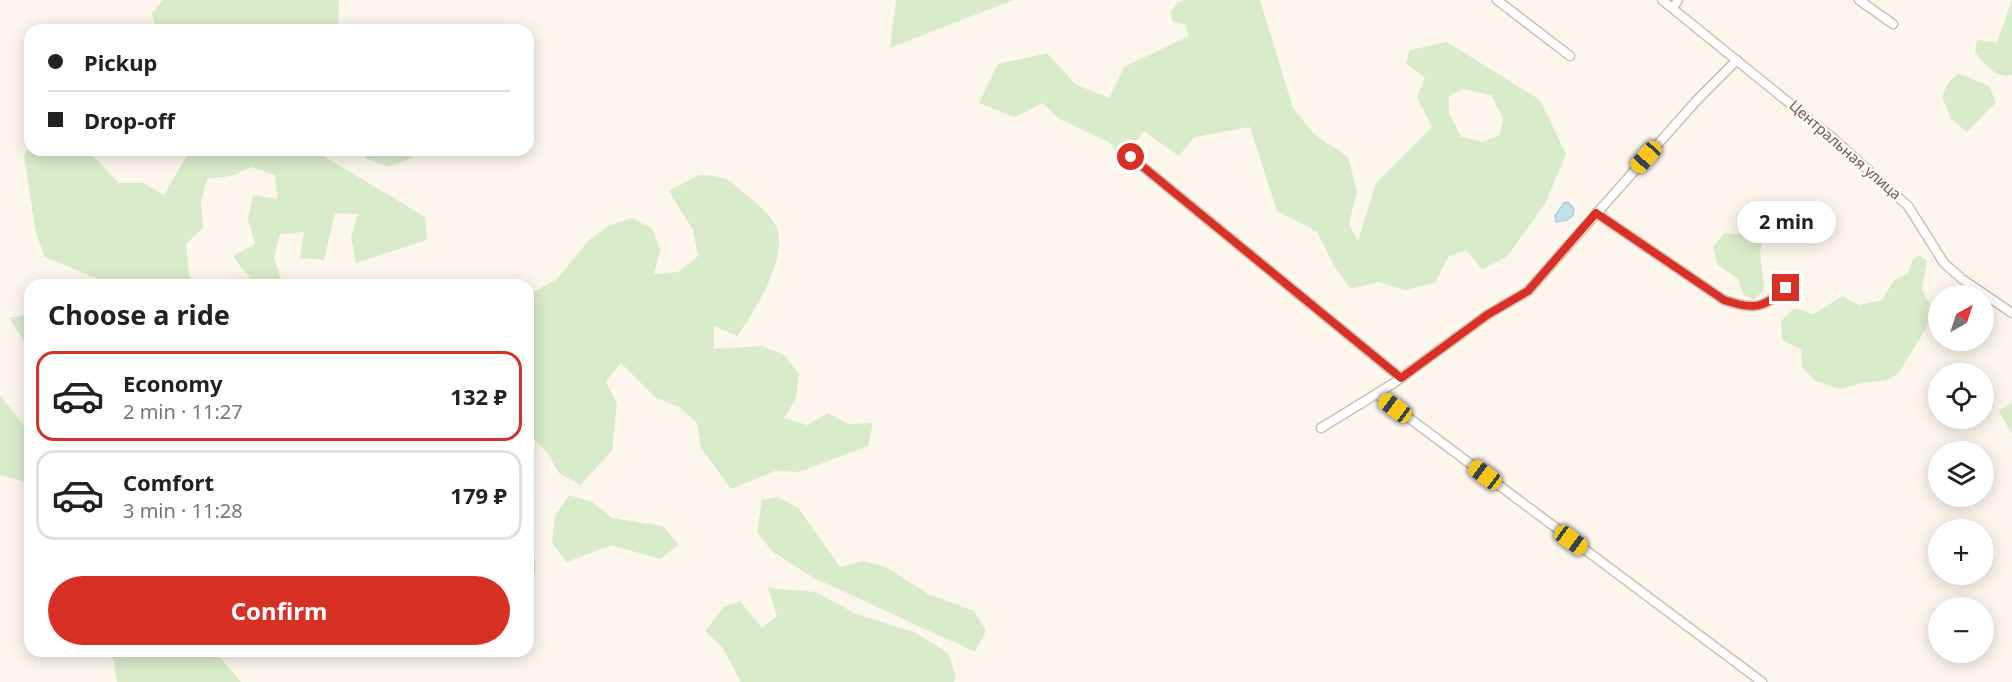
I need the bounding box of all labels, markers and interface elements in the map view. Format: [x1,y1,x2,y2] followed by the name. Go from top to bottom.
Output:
[84,47,157,77] text: Pickup
[1785,95,1906,204] street label: Центральная улица
[84,105,175,135] text: Drop-off
[1627,138,1665,176] car
[1117,143,1144,170] route start
[1736,201,1836,243] callout: 2 min
[1759,208,1814,235] text: 2 min
[1772,274,1799,301] route end
[1928,285,1994,351] north arrow
[1928,285,1994,663] map controls
[48,296,230,333] text: Choose a ride
[1928,363,1994,429] button: locate
[123,368,222,398] text: Economy
[51,369,105,423] icon: car
[450,381,507,411] text: 132 ₽
[1375,390,1415,426] car
[123,398,243,425] text: 2 min · 11:27
[1928,441,1994,507] button: layers
[1465,457,1505,493] car
[123,467,214,497] text: Comfort
[51,468,105,522] icon: car
[450,480,507,510] text: 179 ₽
[123,497,243,524] text: 3 min · 11:28
[1928,519,1994,585] button: +
[1551,522,1591,558] car
[48,576,510,645] button: Confirm
[1928,597,1994,663] button: −

